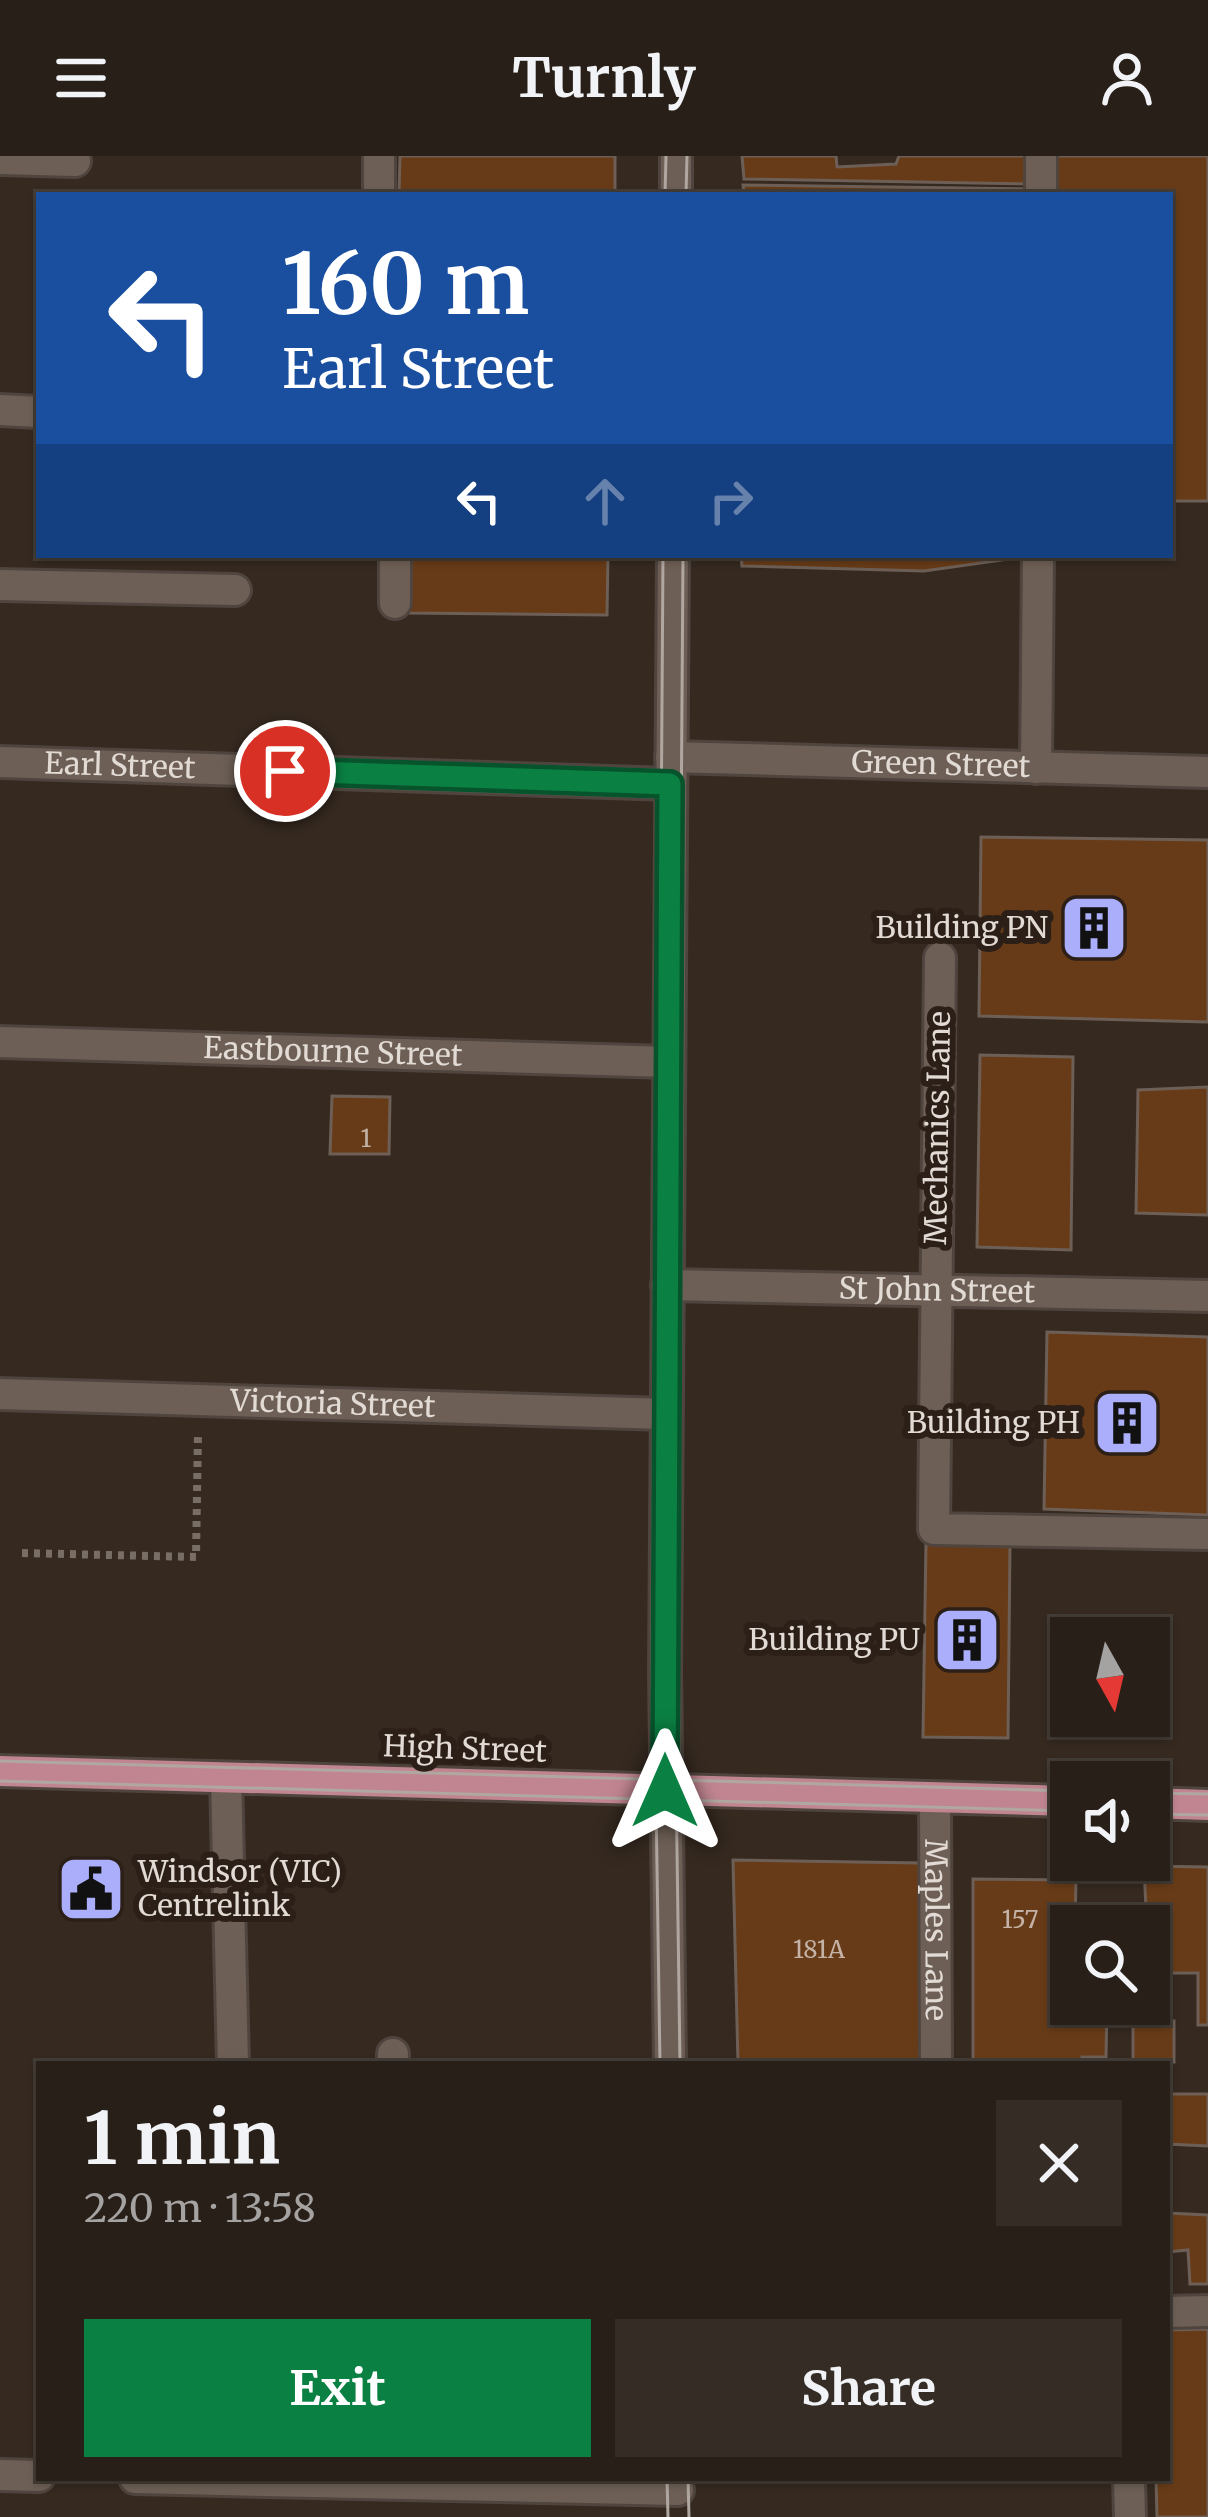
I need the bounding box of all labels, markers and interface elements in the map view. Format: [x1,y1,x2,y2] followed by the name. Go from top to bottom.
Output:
[512,44,696,112] text: Turnly
[48,45,114,111] icon: menu
[1094,45,1160,111] icon: person
[282,231,529,337] text: 160 m
[84,240,240,396] icon: left
[282,335,554,403] text: Earl Street
[446,468,512,534] icon: left
[572,468,638,534] icon: ahead
[698,468,764,534] icon: right
[234,720,336,822] pin
[252,738,318,804] icon: arrive
[851,742,1031,785] street label: Green Street
[44,743,196,786] street label: Earl Street
[1059,893,1129,963] building icon: Building PN
[876,908,1048,946] place label: Building PN
[916,1011,958,1245] street label: Mechanics Lane
[203,1028,463,1074] street label: Eastbourne Street
[361,1123,372,1154] house number: 1
[838,1268,1036,1310] street label: St John Street
[229,1381,436,1425] street label: Victoria Street
[1092,1388,1162,1458] building icon: Building PH
[907,1403,1080,1441] place label: Building PH
[932,1605,1002,1675] building icon: Building PU
[1050,1617,1170,1737] north arrow
[1050,1617,1170,2025] map controls
[748,1620,920,1658] place label: Building PU
[383,1726,548,1770] street label: High Street
[602,1728,728,1854] position arrow
[1050,1761,1170,1881] button: sound
[917,1839,956,2021] street label: Maples Lane
[137,1852,342,1924] place label: Windsor (VIC) Centrelink
[56,1854,126,1924] public building icon: Windsor (VIC) Centrelink
[1002,1904,1038,1935] house number: 157
[1050,1905,1170,2025] button: search
[793,1934,846,1965] house number: 181A
[84,2093,280,2184] text: 1 min
[996,2100,1122,2226] button: close
[84,2184,316,2233] text: 220 m · 13:58
[84,2319,591,2457] button: Exit
[615,2319,1122,2457] button: Share

